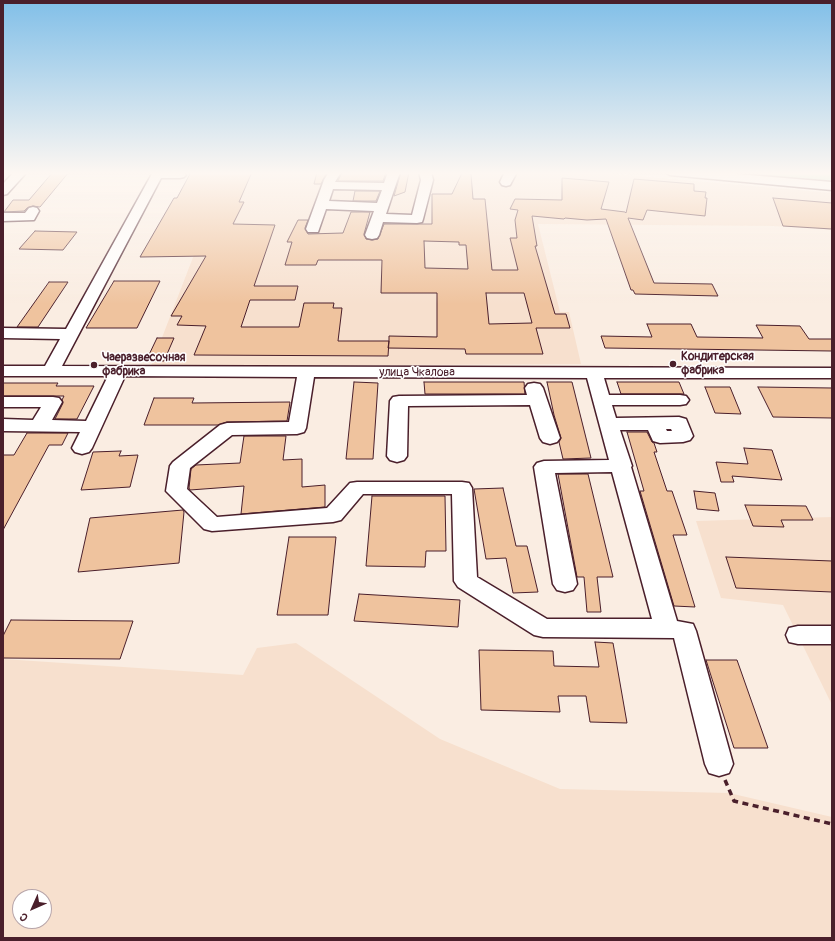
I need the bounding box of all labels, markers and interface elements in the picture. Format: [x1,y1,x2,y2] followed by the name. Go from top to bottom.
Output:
[681,350,754,378] place label: Кондитерская фабрика
[102,351,185,379] place label: Чаеразвесочная фабрика
[668,359,678,369] marker: Кондитерская фабрика
[89,360,99,370] marker: Чаеразвесочная фабрика
[379,366,455,380] street label: улица Чкалова
[12,889,52,929] north arrow
[17,910,31,924] text: С

